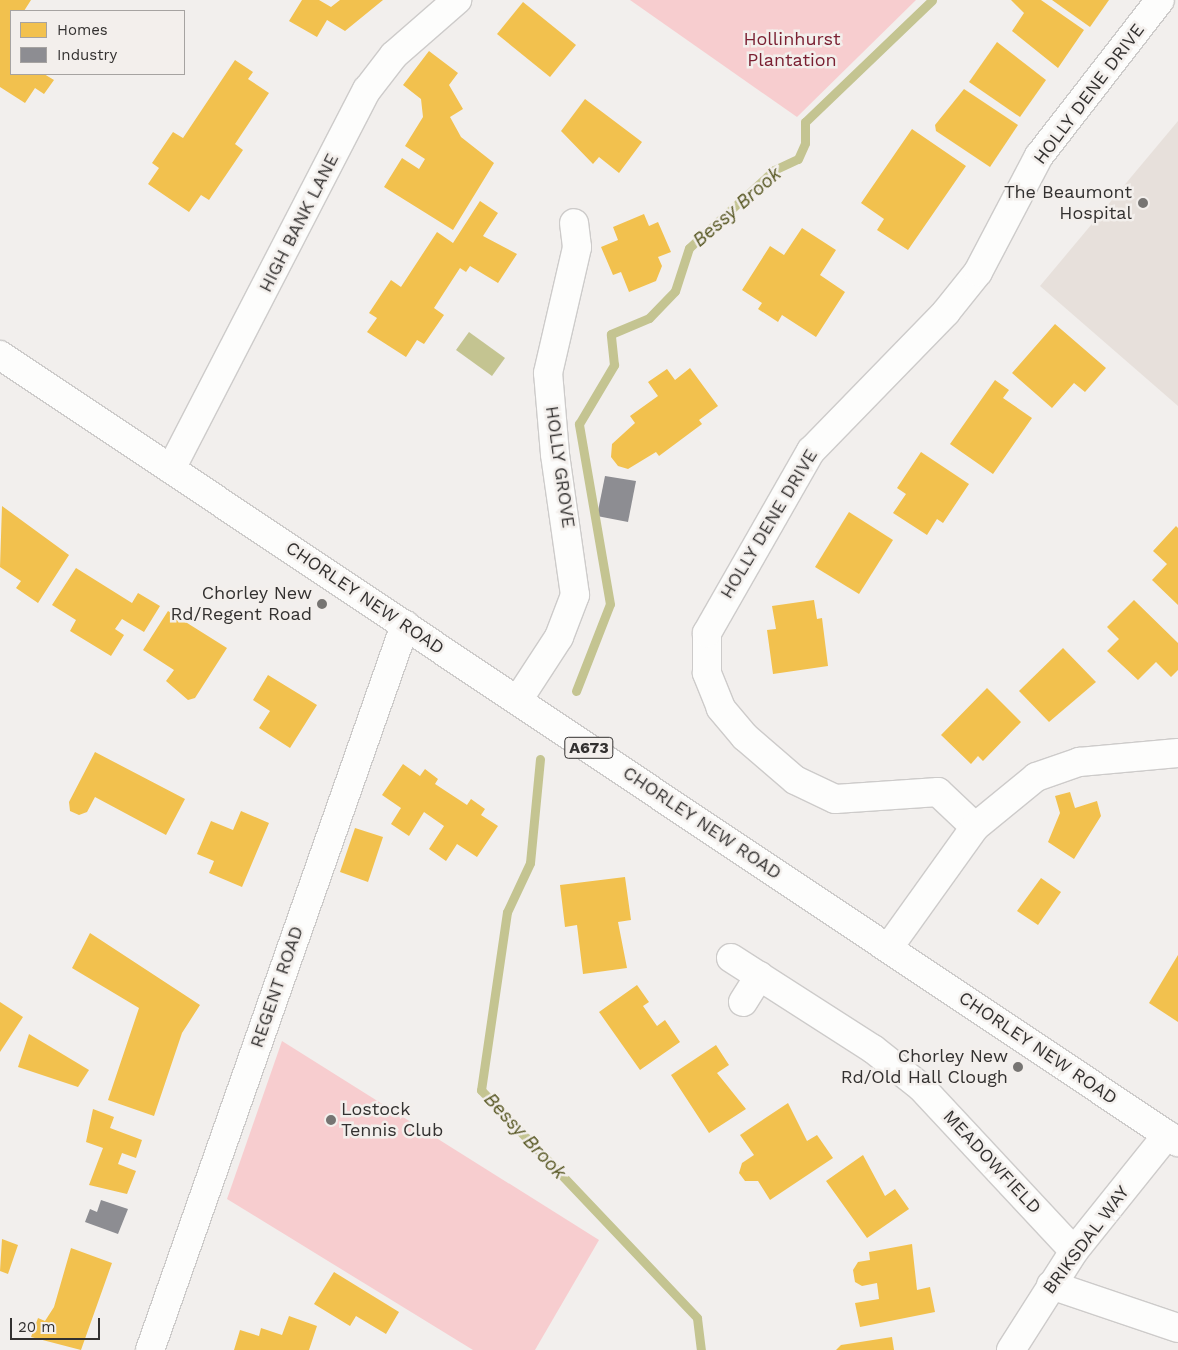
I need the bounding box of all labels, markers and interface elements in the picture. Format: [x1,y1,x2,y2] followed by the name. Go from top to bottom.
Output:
[10,10,185,75] legend
[1029,19,1149,169] street label: HOLLY DENE DRIVE
[57,21,108,39] text: Homes
[743,29,841,72] park label: Hollinhurst Plantation
[57,46,117,64] text: Industry
[255,150,343,296] street label: HIGH BANK LANE
[688,162,786,252] water label: Bessy Brook
[1004,182,1132,224] place label: The Beaumont Hospital
[1136,196,1150,210] marker: The Beaumont Hospital
[541,404,579,530] street label: HOLLY GROVE
[716,445,822,603] street label: HOLLY DENE DRIVE
[281,537,449,659] street label: CHORLEY NEW ROAD
[171,583,312,626] place label: Chorley New Rd/Regent Road
[316,598,328,610] marker: Chorley New Rd/Regent Road
[564,734,614,761] road number: A673
[618,762,786,884] street label: CHORLEY NEW ROAD
[246,923,308,1051] street label: REGENT ROAD
[954,987,1122,1109] street label: CHORLEY NEW ROAD
[840,1046,1008,1088] place label: Chorley New Rd/Old Hall Clough
[1012,1061,1024,1073] marker: Chorley New Rd/Old Hall Clough
[479,1088,571,1184] water label: Bessy Brook
[341,1099,443,1142] place label: Lostock Tennis Club
[938,1106,1046,1218] street label: MEADOWFIELD
[325,1114,337,1126] marker: Lostock Tennis Club
[1038,1181,1134,1299] street label: BRIKSDAL WAY
[12,1308,102,1340] scale bar
[18,1318,56,1336] text: 20 m

